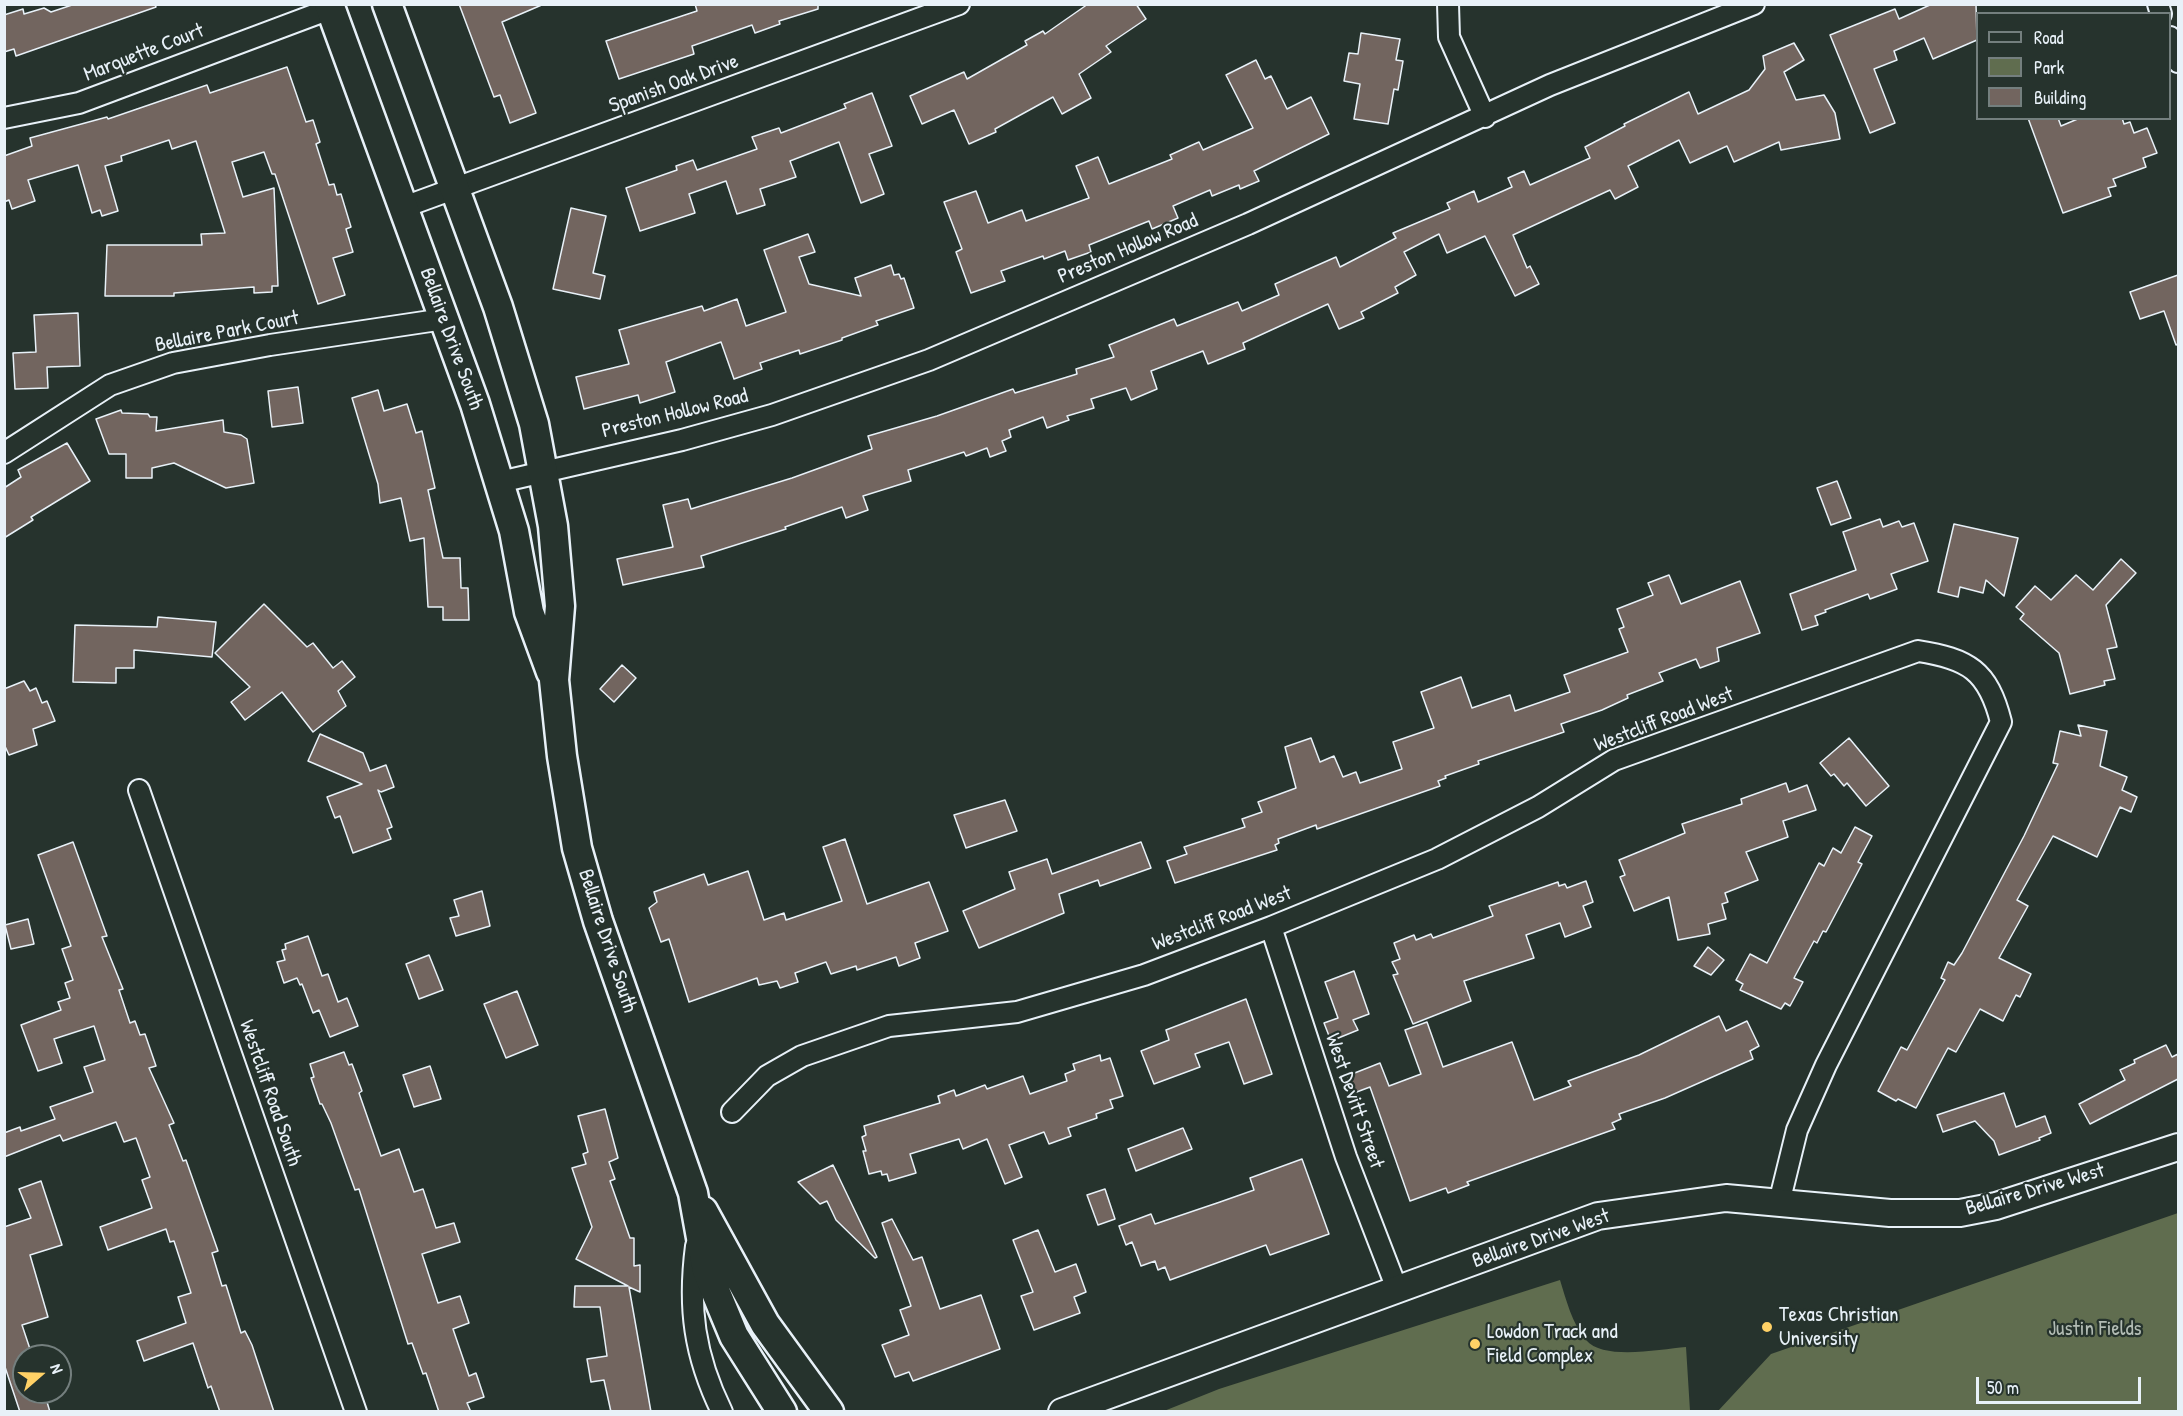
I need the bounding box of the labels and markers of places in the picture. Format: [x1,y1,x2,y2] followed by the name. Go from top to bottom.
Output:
[1779,1302,1899,1352] place label: Texas Christian University
[1487,1319,1618,1369] place label: Lowdon Track and Field Complex
[1760,1320,1774,1334] marker: Texas Christian University
[1468,1337,1482,1351] marker: Lowdon Track and Field Complex

